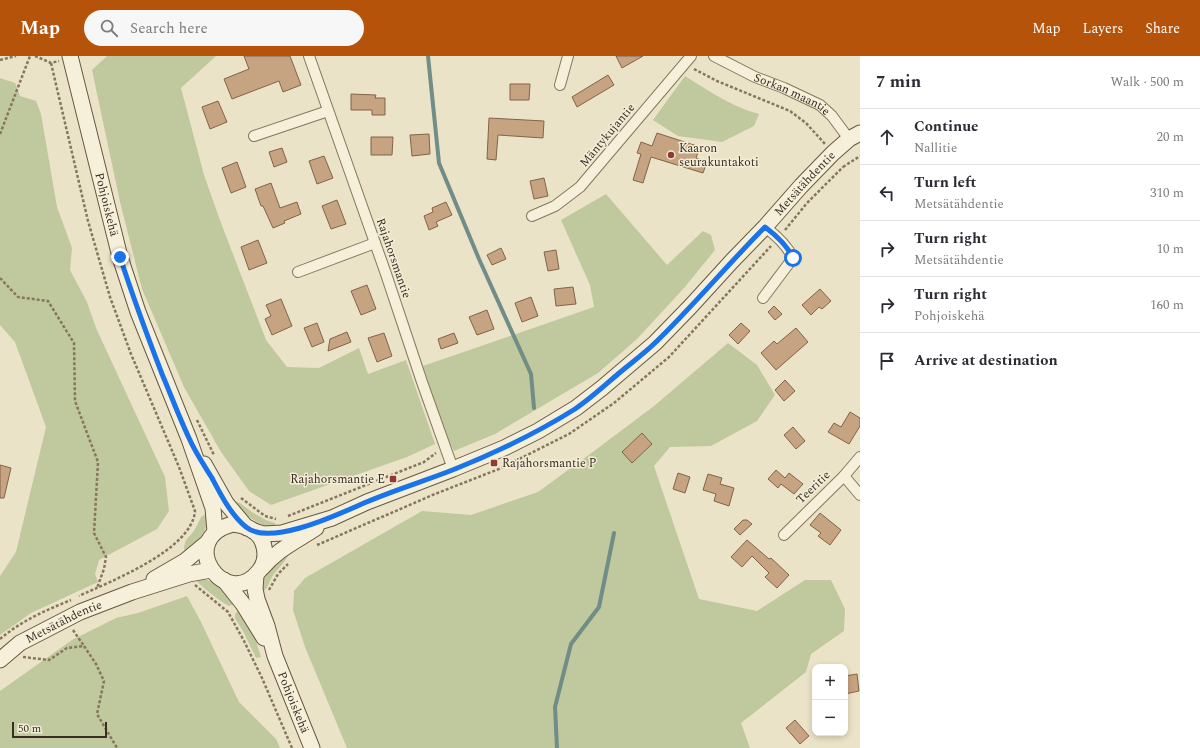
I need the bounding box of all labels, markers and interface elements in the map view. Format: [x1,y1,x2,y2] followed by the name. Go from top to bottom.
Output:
[84,10,364,46] search box
[20,14,60,43] text: Map
[98,17,120,39] icon: search
[130,17,208,40] text: Search here
[1032,18,1061,39] text: Map
[1083,18,1123,39] text: Layers
[1145,18,1180,39] text: Share
[751,68,835,120] street label: Sorkan maantie
[876,69,921,95] text: 7 min
[1110,72,1184,92] text: Walk · 500 m
[575,99,640,171] street label: Mäntykujantie
[914,115,979,138] text: Continue
[876,126,898,148] icon: ahead
[1157,127,1184,147] text: 20 m
[914,138,957,158] text: Nallitie
[679,139,759,172] place label: Kaaron seurakuntakoti
[770,147,840,220] street label: Metsätähdentie
[666,150,676,160] marker: Kaaron seurakuntakoti
[89,171,124,239] street label: Pohjoiskehä
[914,171,976,194] text: Turn left
[876,182,898,204] icon: left
[1150,183,1184,203] text: 310 m
[914,194,1004,214] text: Metsätähdentie
[371,215,416,301] street label: Rajahorsmantie
[914,227,987,250] text: Turn right
[876,238,898,260] icon: right
[1157,239,1184,259] text: 10 m
[111,248,129,266] route end
[784,249,802,267] route start
[914,250,1004,270] text: Metsätähdentie
[914,283,987,306] text: Turn right
[876,294,898,316] icon: right
[1150,295,1184,315] text: 160 m
[914,306,985,326] text: Pohjoiskehä
[914,349,1058,372] text: Arrive at destination
[876,350,898,372] icon: arrive
[502,454,597,473] place label: Rajahorsmantie P
[489,458,499,468] marker: Rajahorsmantie P
[792,466,835,509] street label: Teeritie
[290,470,385,489] place label: Rajahorsmantie E
[388,474,398,484] marker: Rajahorsmantie E
[22,595,105,649] street label: Metsätähdentie
[812,664,848,736] map controls
[812,664,848,700] button: +
[272,669,314,736] street label: Pohjoiskehä
[812,700,848,736] button: −
[12,720,107,739] scale bar
[18,720,41,737] text: 50 m

